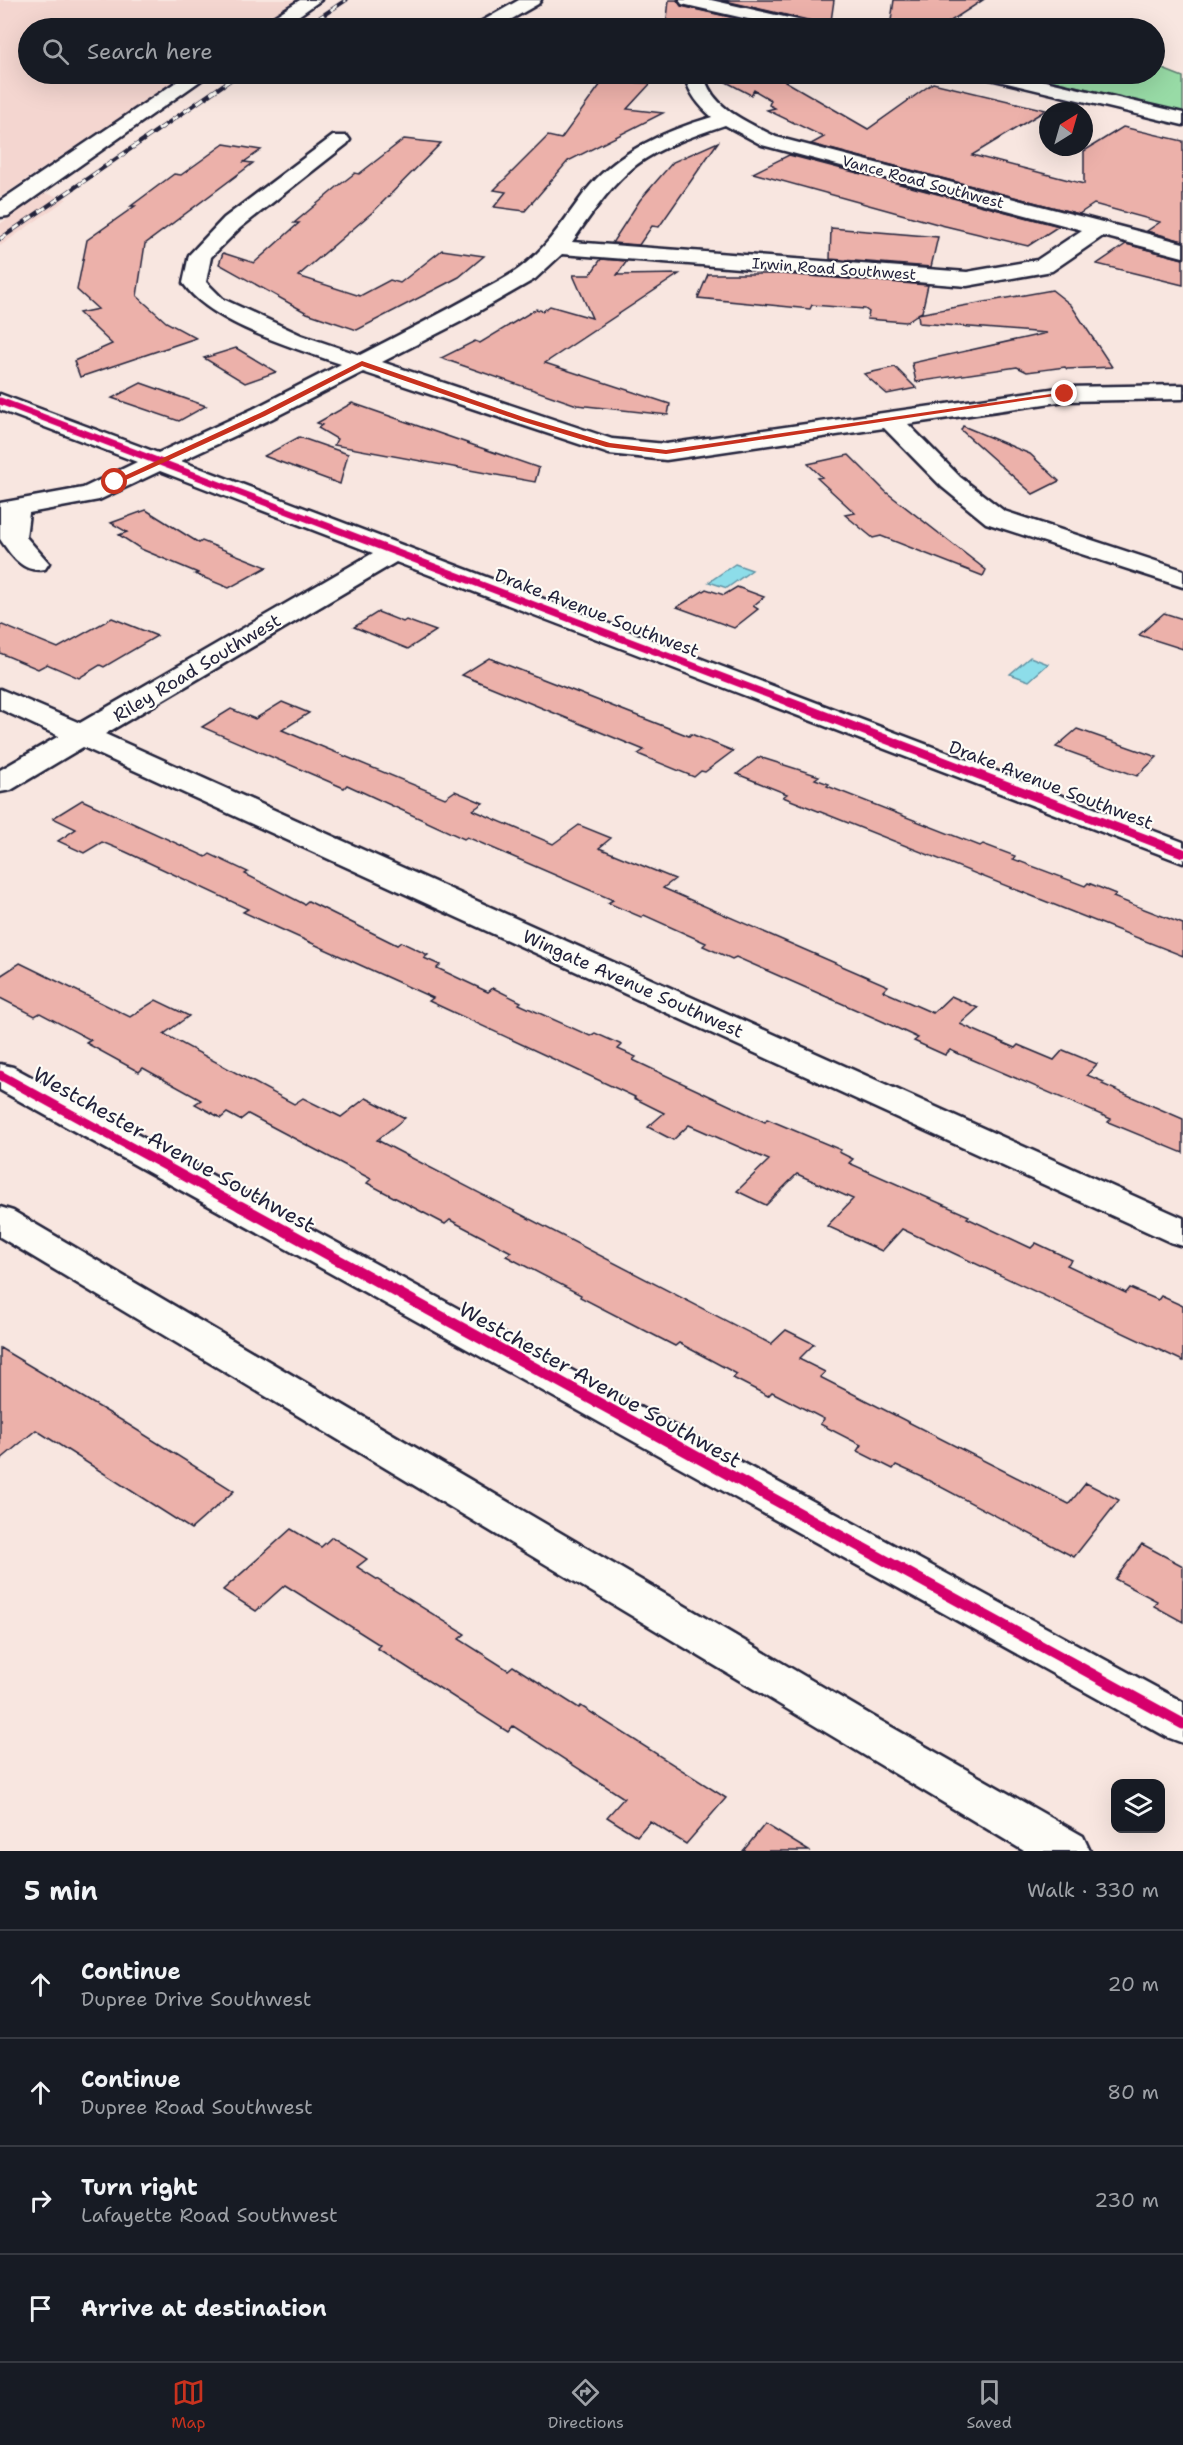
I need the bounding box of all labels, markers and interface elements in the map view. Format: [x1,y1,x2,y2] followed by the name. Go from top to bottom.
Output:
[18,18,1165,84] search box
[39,35,72,68] icon: search
[87,37,213,66] text: Search here
[1039,102,1093,156] north arrow
[840,151,1006,213] street label: Vance Road Southwest
[751,253,917,285] street label: Irwin Road Southwest
[1051,380,1077,406] route end
[101,468,127,494] route start
[491,563,703,663] street label: Drake Avenue Southwest
[109,608,285,728] street label: Riley Road Southwest
[945,735,1157,835] street label: Drake Avenue Southwest
[519,924,747,1044] street label: Wingate Avenue Southwest
[28,1060,320,1240] street label: Westchester Avenue Southwest
[454,1295,746,1475] street label: Westchester Avenue Southwest
[1111,1779,1165,1833] map controls
[1111,1779,1165,1833] button: layers
[24,1873,98,1908] text: 5 min
[1027,1877,1159,1903] text: Walk · 330 m
[81,1957,181,1986] text: Continue
[24,1968,57,2001] icon: ahead
[1108,1971,1159,1997] text: 20 m
[81,1986,312,2012] text: Dupree Drive Southwest
[81,2065,181,2094] text: Continue
[24,2076,57,2109] icon: ahead
[1107,2079,1159,2105] text: 80 m
[81,2094,313,2120] text: Dupree Road Southwest
[81,2173,198,2202] text: Turn right
[24,2184,57,2217] icon: right
[1094,2187,1159,2213] text: 230 m
[81,2202,338,2228] text: Lafayette Road Southwest
[24,2292,57,2325] icon: arrive
[81,2294,327,2323] text: Arrive at destination
[171,2376,205,2433] tab: Map
[548,2376,624,2433] tab: Directions
[966,2376,1012,2433] tab: Saved

